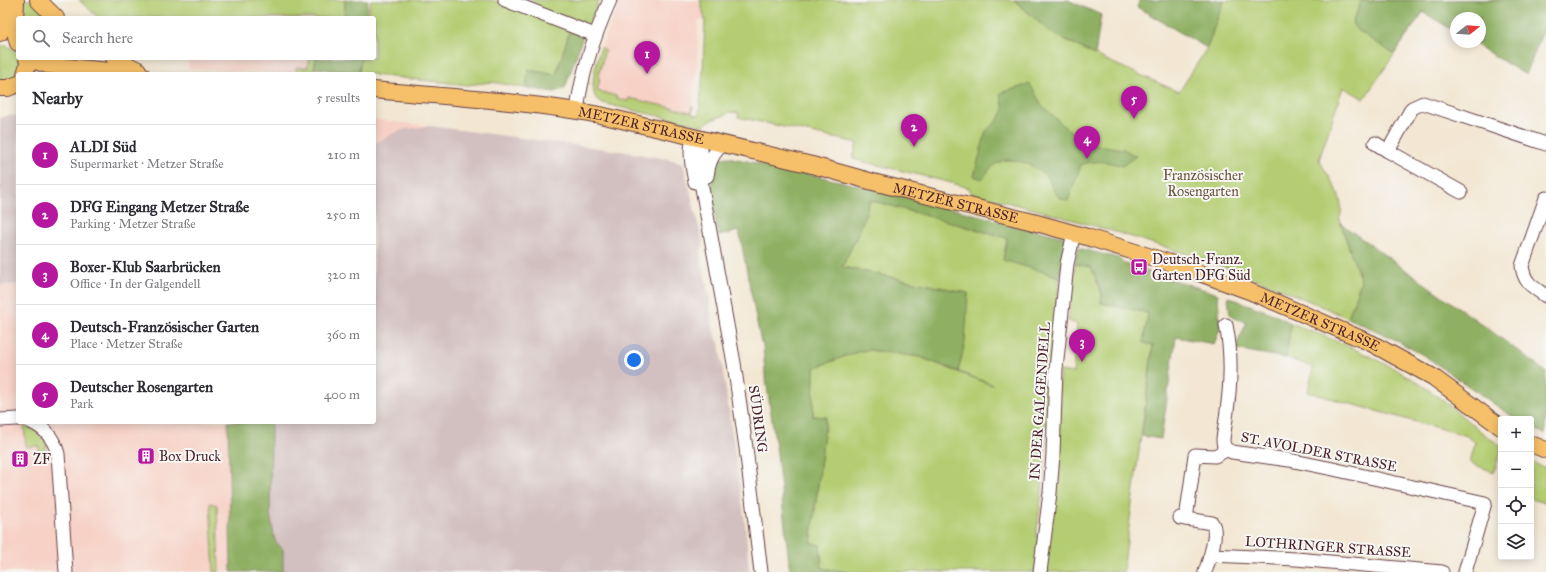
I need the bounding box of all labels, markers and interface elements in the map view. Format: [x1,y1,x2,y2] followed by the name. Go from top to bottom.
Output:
[1450,12,1486,48] north arrow
[16,16,376,60] search box
[30,27,52,49] icon: search
[62,29,133,47] text: Search here
[634,41,660,74] pin: 1
[1121,86,1147,119] pin: 5
[32,88,83,109] text: Nearby
[316,90,360,106] text: 5 results
[577,103,706,148] street label: METZER STRASSE
[901,114,927,147] pin: 2
[1074,126,1100,159] pin: 4
[70,138,137,156] text: ALDI Süd
[42,147,48,163] text: 1
[327,147,360,163] text: 210 m
[70,156,224,172] text: Supermarket · Metzer Straße
[1163,167,1244,200] park label: Französischer Rosengarten
[891,179,1020,227] street label: METZER STRASSE
[70,198,249,216] text: DFG Eingang Metzer Straße
[42,207,48,223] text: 2
[326,207,360,223] text: 250 m
[70,216,196,232] text: Parking · Metzer Straße
[1152,251,1251,284] place label: Deutsch-Franz. Garten DFG Süd
[1129,257,1149,277] bus stop icon: Deutsch-Franz. Garten DFG Süd
[70,258,221,276] text: Boxer-Klub Saarbrücken
[42,267,48,283] text: 3
[327,267,360,283] text: 320 m
[70,276,201,292] text: Office · In der Galgendell
[1258,288,1383,355] street label: METZER STRASSE
[70,318,259,336] text: Deutsch-Französischer Garten
[1026,321,1054,481] street label: IN DER GALGENDELL
[41,327,49,343] text: 4
[327,327,360,343] text: 360 m
[1069,329,1095,362] pin: 3
[70,336,183,352] text: Place · Metzer Straße
[624,350,644,370] your location
[70,378,213,396] text: Deutscher Rosengarten
[745,384,773,454] street label: SÜDRING
[42,387,48,403] text: 5
[324,387,360,403] text: 400 m
[70,396,94,412] text: Park
[1498,416,1534,560] map controls
[1498,416,1534,452] button: +
[1240,429,1398,475] street label: ST. AVOLDER STRASSE
[136,446,156,466] building icon: Box Druck
[159,448,221,465] place label: Box Druck
[10,449,30,469] building icon: ZF
[33,451,51,468] place label: ZF
[1498,452,1534,488] button: −
[1498,488,1534,524] button: locate
[1498,524,1534,560] button: layers
[1244,533,1412,561] street label: LOTHRINGER STRASSE

